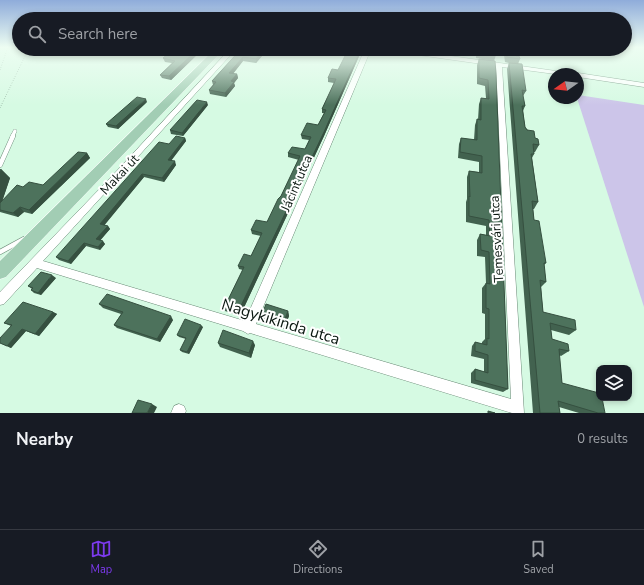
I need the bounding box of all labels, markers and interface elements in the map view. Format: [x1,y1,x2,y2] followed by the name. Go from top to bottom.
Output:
[12,12,632,56] search box
[26,23,48,45] icon: search
[58,24,138,44] text: Search here
[548,68,584,104] north arrow
[96,150,144,199] street label: Makai út
[277,152,317,215] street label: Jácint utca
[486,195,508,283] street label: Temesvári utca
[219,294,343,350] street label: Nagykikinda utca
[596,365,632,401] map controls
[596,365,632,401] button: layers
[16,428,73,451] text: Nearby
[577,430,628,448] text: 0 results
[90,538,112,577] tab: Map
[293,538,343,577] tab: Directions
[523,538,554,577] tab: Saved

